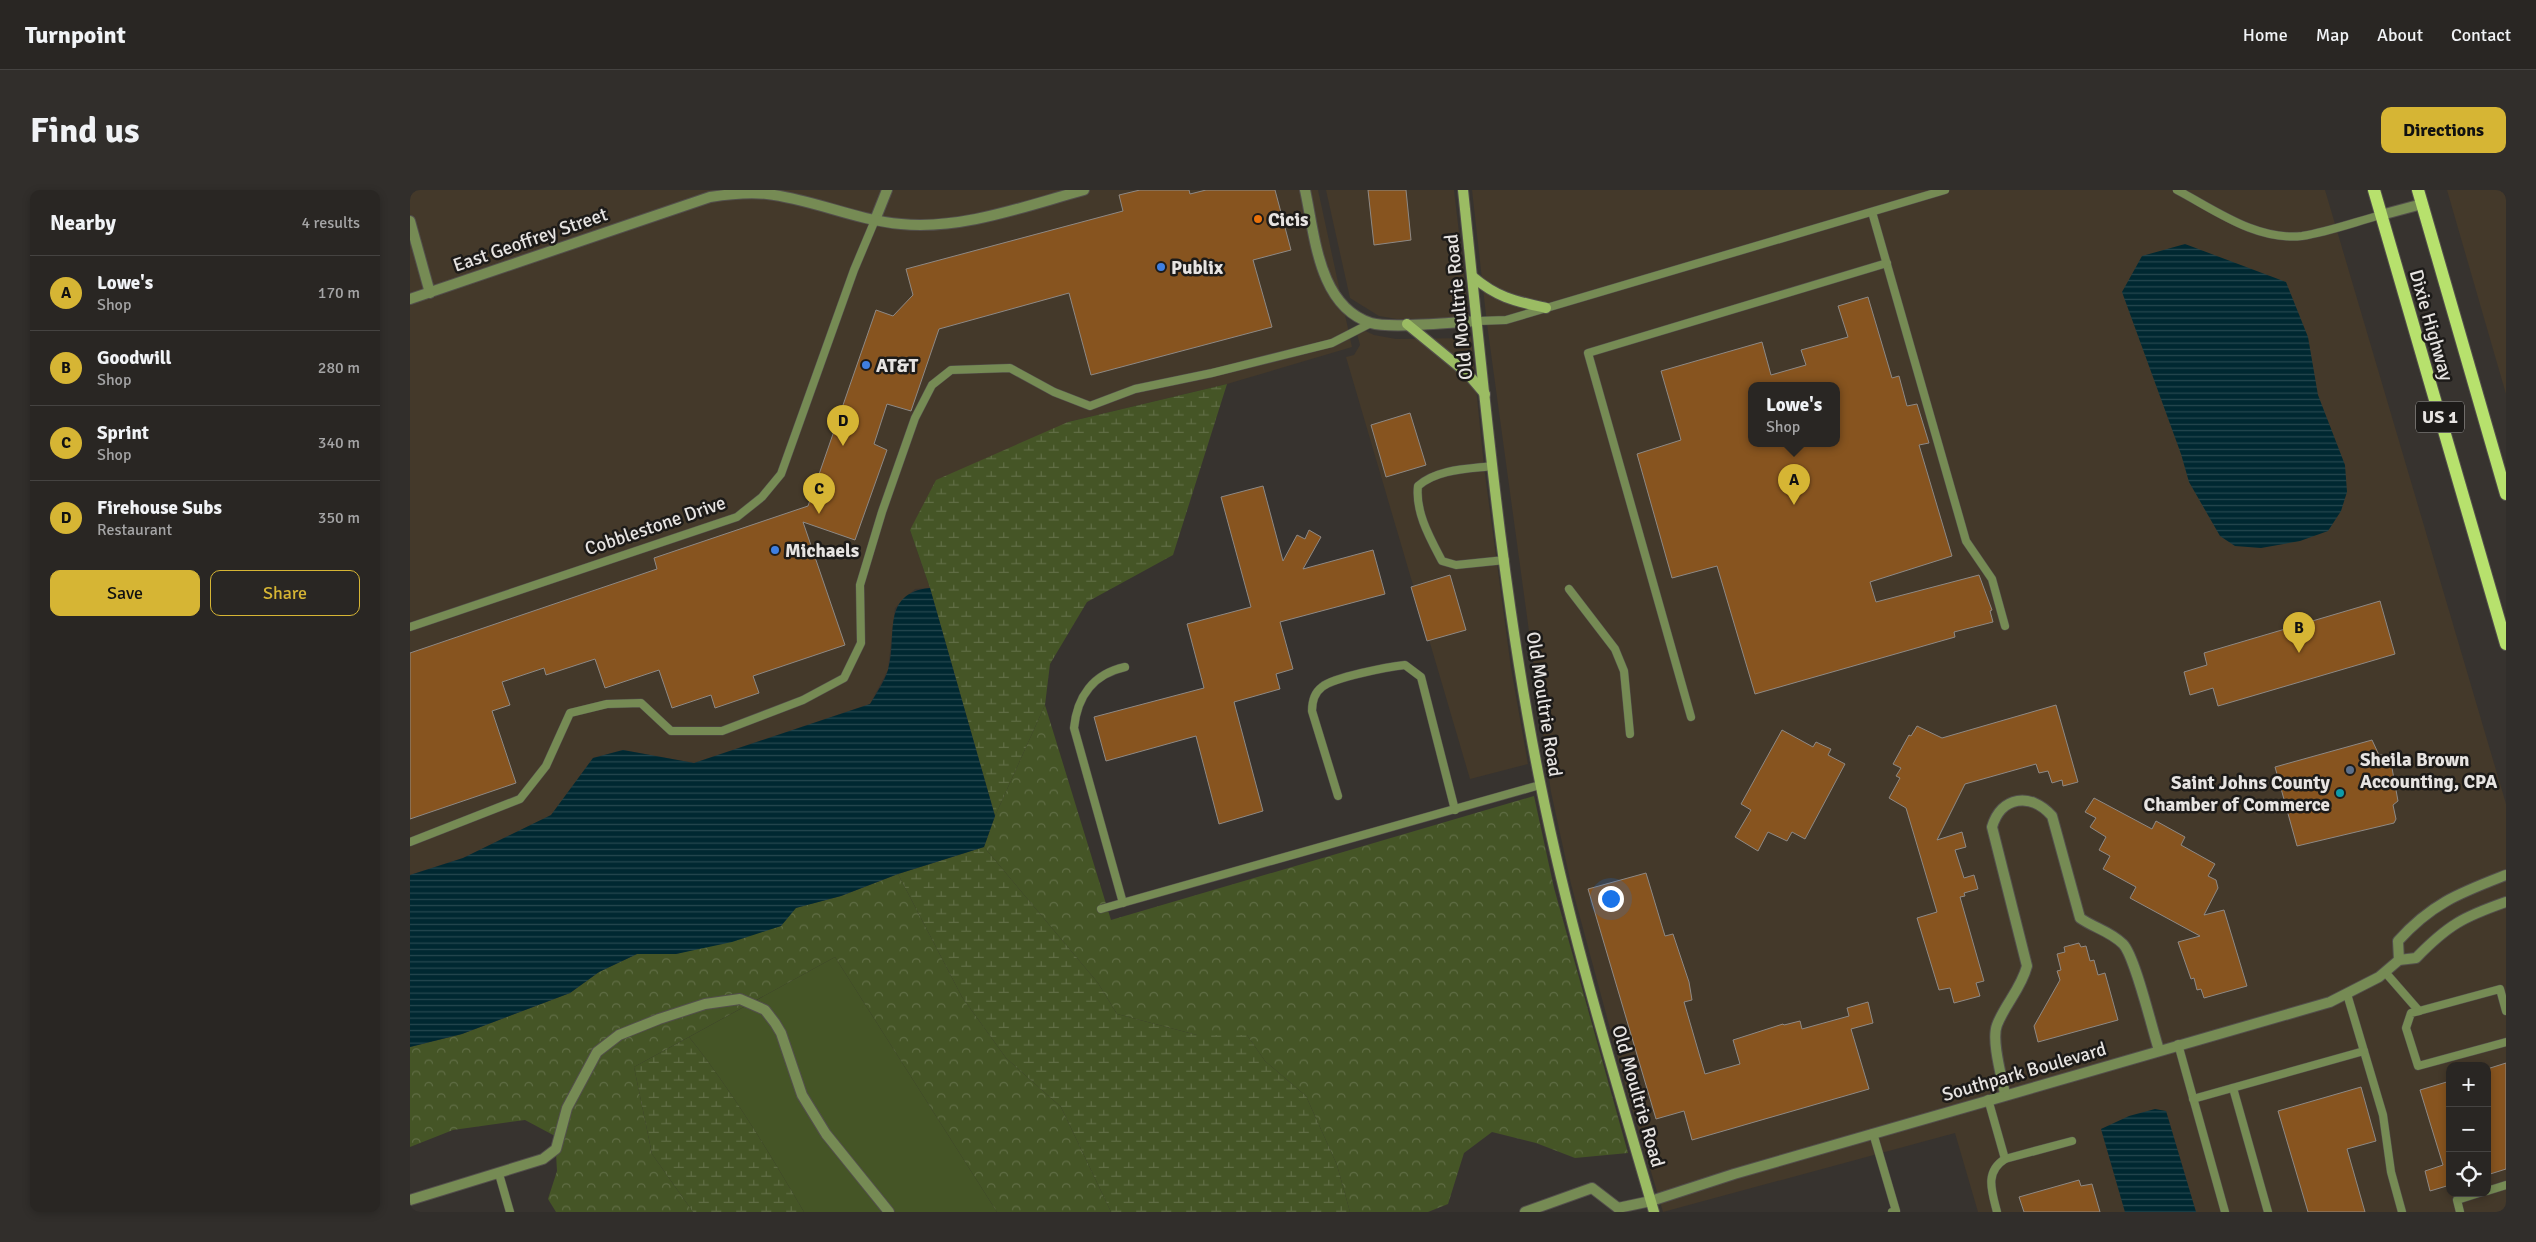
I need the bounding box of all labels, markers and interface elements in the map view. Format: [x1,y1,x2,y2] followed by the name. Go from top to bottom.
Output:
[25,20,126,50] text: Turnpoint
[2243,24,2288,46] text: Home
[2316,24,2349,46] text: Map
[2377,24,2423,46] text: About
[2451,24,2511,46] text: Contact
[2381,107,2506,153] button: Directions
[30,109,140,152] text: Find us
[450,202,611,278] street label: East Geoffrey Street
[1268,208,1309,232] place label: Cicis
[50,210,116,236] text: Nearby
[301,213,360,233] text: 4 results
[1252,213,1264,225] marker: Cicis
[1439,233,1479,381] street label: Old Moultrie Road
[1171,256,1224,280] place label: Publix
[1155,261,1167,273] marker: Publix
[2404,267,2458,384] street label: Dixie Highway
[97,271,153,295] text: Lowe's
[61,283,71,303] text: A
[318,283,360,303] text: 170 m
[97,295,131,315] text: Shop
[97,346,172,370] text: Goodwill
[876,354,919,378] place label: AT&T
[61,358,71,378] text: B
[318,358,360,378] text: 280 m
[860,359,872,371] marker: AT&T
[97,370,131,390] text: Shop
[1748,382,1840,447] popup
[1766,393,1822,417] text: Lowe's
[2416,402,2464,432] road number: US 1
[827,405,859,446] pin: D
[1766,417,1800,437] text: Shop
[97,421,149,445] text: Sprint
[61,433,71,453] text: C
[318,433,360,453] text: 340 m
[97,445,131,465] text: Shop
[1778,464,1810,505] pin: A
[803,473,835,514] pin: C
[582,491,729,561] street label: Cobblestone Drive
[97,496,222,520] text: Firehouse Subs
[61,508,71,528] text: D
[318,508,360,528] text: 350 m
[97,520,172,540] text: Restaurant
[785,539,859,563] place label: Michaels
[769,544,781,556] marker: Michaels
[50,570,200,616] button: Save
[210,570,360,616] button: Share
[2283,612,2315,653] pin: B
[1521,630,1567,778] street label: Old Moultrie Road
[2360,748,2497,794] place label: Sheila Brown Accounting, CPA
[2344,764,2356,776] marker: Sheila Brown Accounting, CPA
[2144,771,2331,817] place label: Saint Johns County Chamber of Commerce
[2334,787,2346,799] marker: Saint Johns County Chamber of Commerce
[1598,886,1624,912] your location
[1606,1023,1670,1170] street label: Old Moultrie Road
[1939,1037,2109,1107] street label: Southpark Boulevard
[2446,1062,2491,1197] map controls
[2446,1062,2491,1107] button: +
[2446,1107,2491,1152] button: −
[2446,1152,2491,1197] button: locate

